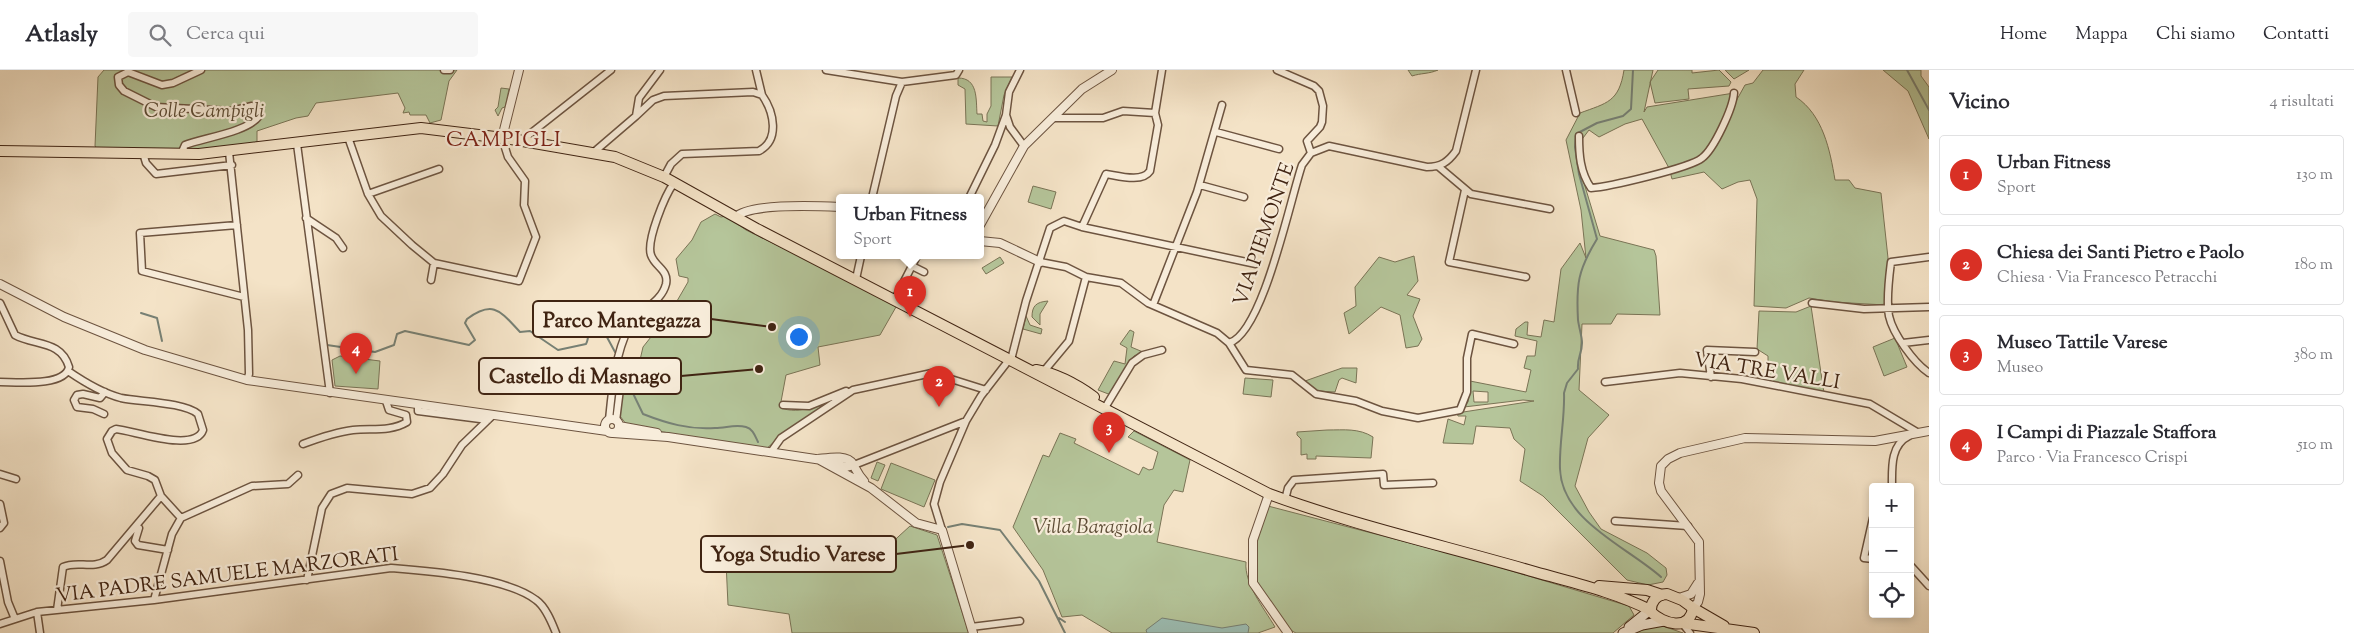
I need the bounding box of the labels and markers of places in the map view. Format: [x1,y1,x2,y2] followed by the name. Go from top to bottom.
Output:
[894,276,926,317] pin: 1
[533,301,711,337] callout: Parco Mantegazza
[340,333,372,374] pin: 4
[479,358,681,394] callout: Castello di Masnago
[923,366,955,407] pin: 2
[1093,412,1125,453] pin: 3
[701,536,896,572] callout: Yoga Studio Varese

